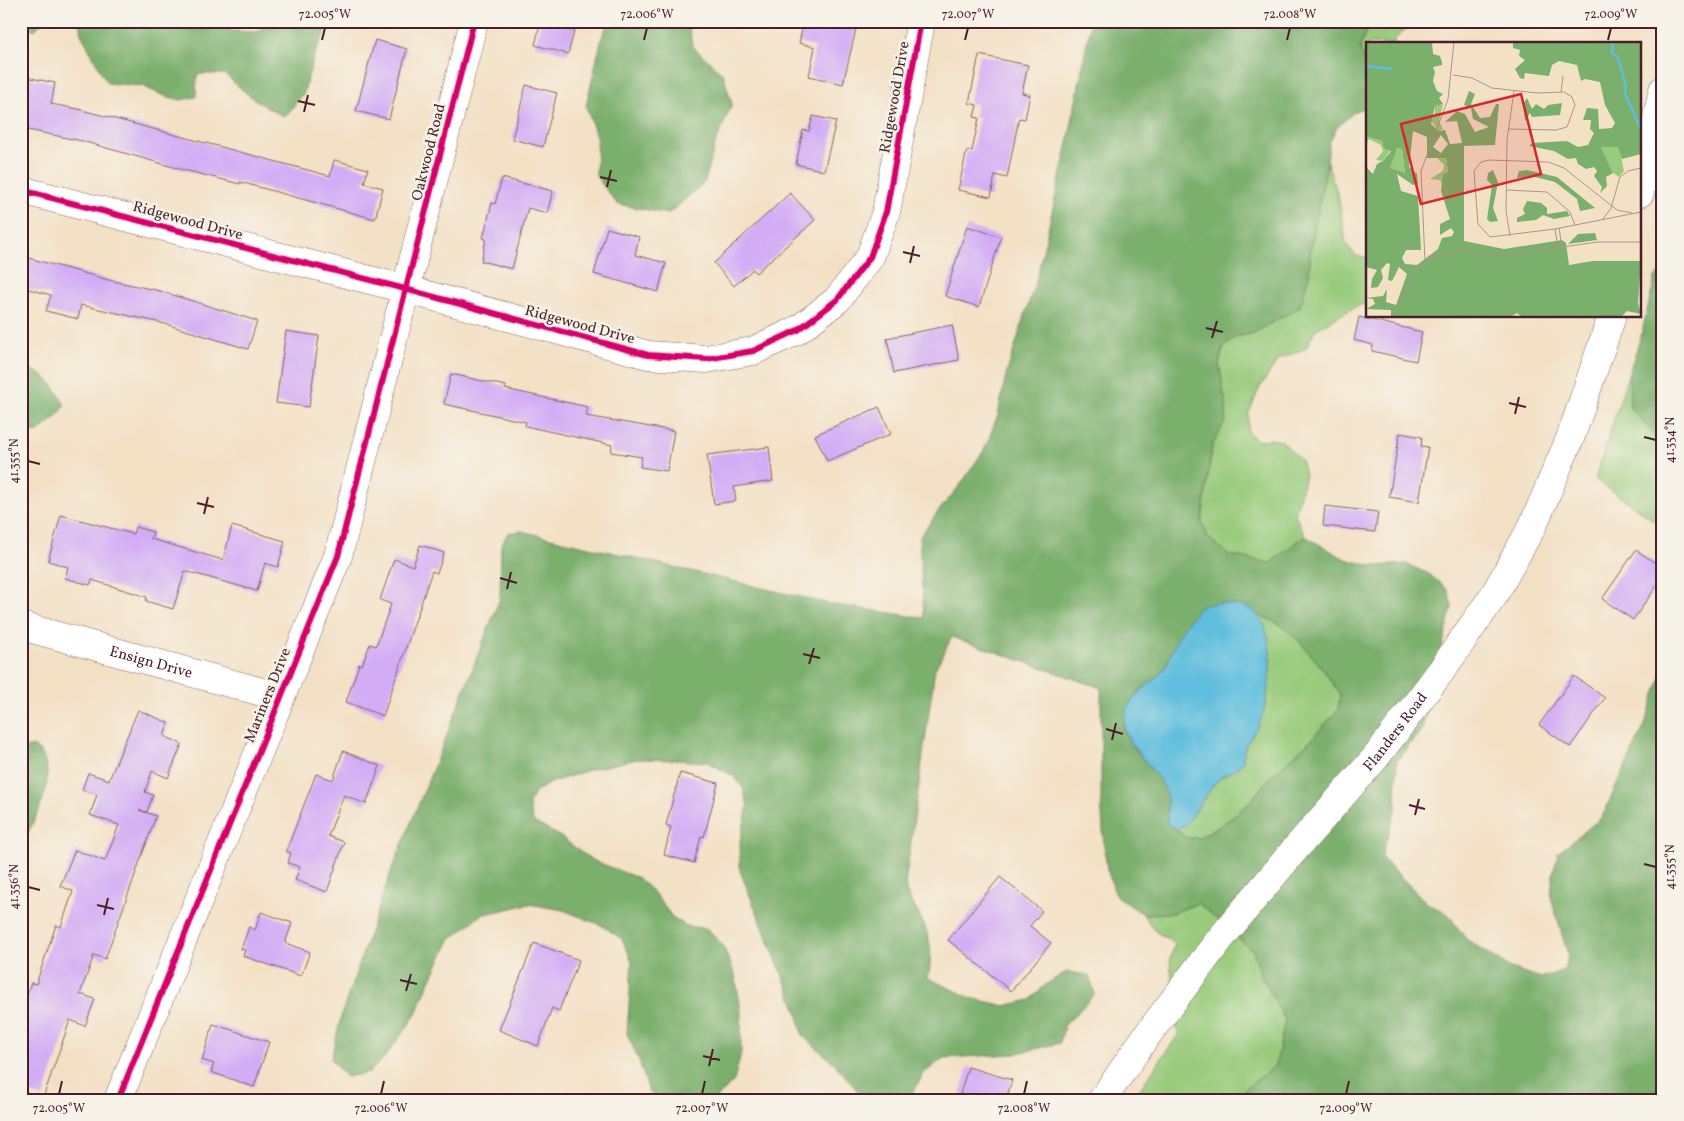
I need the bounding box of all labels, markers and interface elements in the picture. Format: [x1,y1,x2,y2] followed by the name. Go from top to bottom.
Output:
[299,7,351,23] text: 72.005°W
[621,7,673,23] text: 72.006°W
[942,7,994,23] text: 72.007°W
[1264,7,1316,23] text: 72.008°W
[1585,7,1637,23] text: 72.009°W
[875,40,916,155] street label: Ridgewood Drive
[1366,42,1642,318] inset map
[407,102,452,203] street label: Oakwood Road
[130,197,245,246] street label: Ridgewood Drive
[522,301,637,350] street label: Ridgewood Drive
[1663,417,1679,463] text: 41.354°N
[7,438,23,484] text: 41.355°N
[107,642,195,685] street label: Ensign Drive
[240,645,297,746] street label: Mariners Drive
[1359,689,1433,777] street label: Flanders Road
[1663,844,1679,890] text: 41.355°N
[7,864,23,910] text: 41.356°N
[33,1101,85,1117] text: 72.005°W
[355,1101,407,1117] text: 72.006°W
[676,1101,728,1117] text: 72.007°W
[998,1101,1050,1117] text: 72.008°W
[1320,1101,1372,1117] text: 72.009°W

